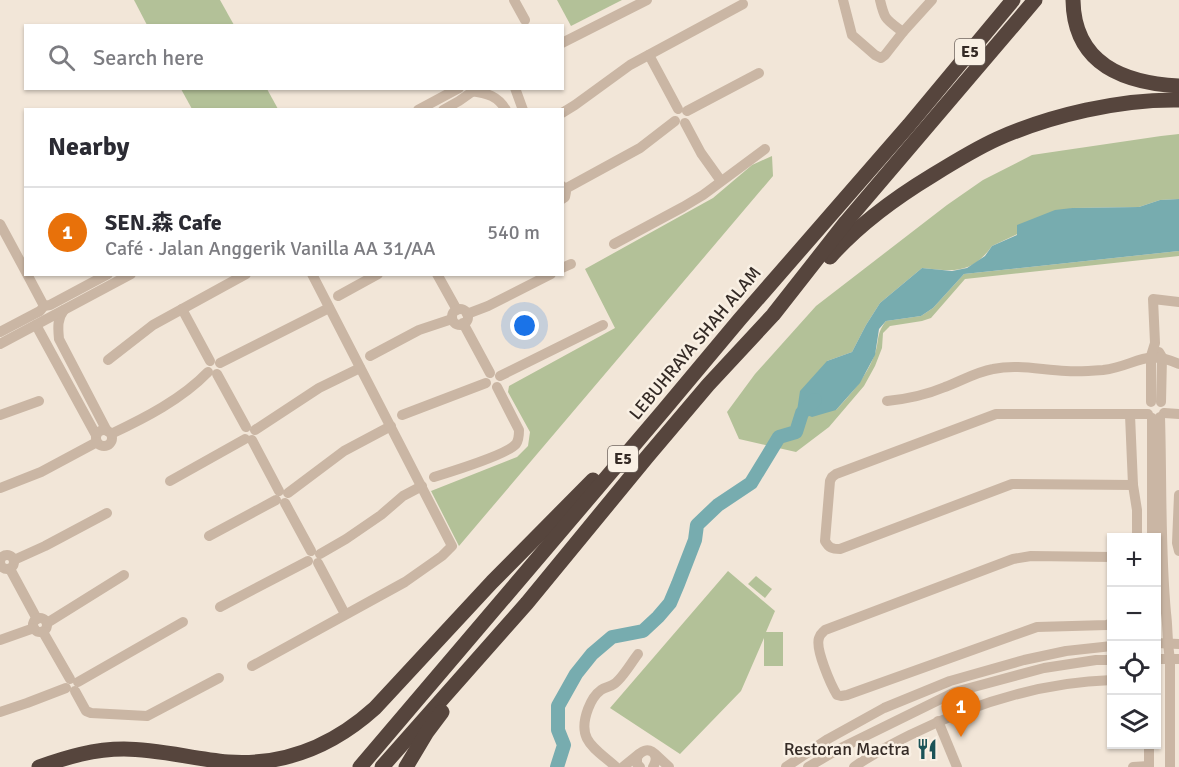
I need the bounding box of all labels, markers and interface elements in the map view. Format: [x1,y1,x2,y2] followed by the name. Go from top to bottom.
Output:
[24,24,564,90] search box
[955,39,985,65] road number: E5
[45,41,78,74] icon: search
[93,44,204,71] text: Search here
[48,131,129,163] text: Nearby
[105,209,222,236] text: SEN.森 Cafe
[62,220,73,245] text: 1
[487,220,540,245] text: 540 m
[105,236,435,261] text: Café · Jalan Anggerik Vanilla AA 31/AA
[624,262,766,424] street label: LEBUHRAYA SHAH ALAM
[510,311,539,340] your location
[608,446,638,472] road number: E5
[1107,533,1161,749] map controls
[1107,533,1161,587] button: +
[1107,587,1161,641] button: −
[1107,641,1161,695] button: locate
[942,688,980,737] pin: 1
[1107,695,1161,749] button: layers
[915,737,939,761] restaurant icon: Restoran Mactra
[784,738,910,760] place label: Restoran Mactra

